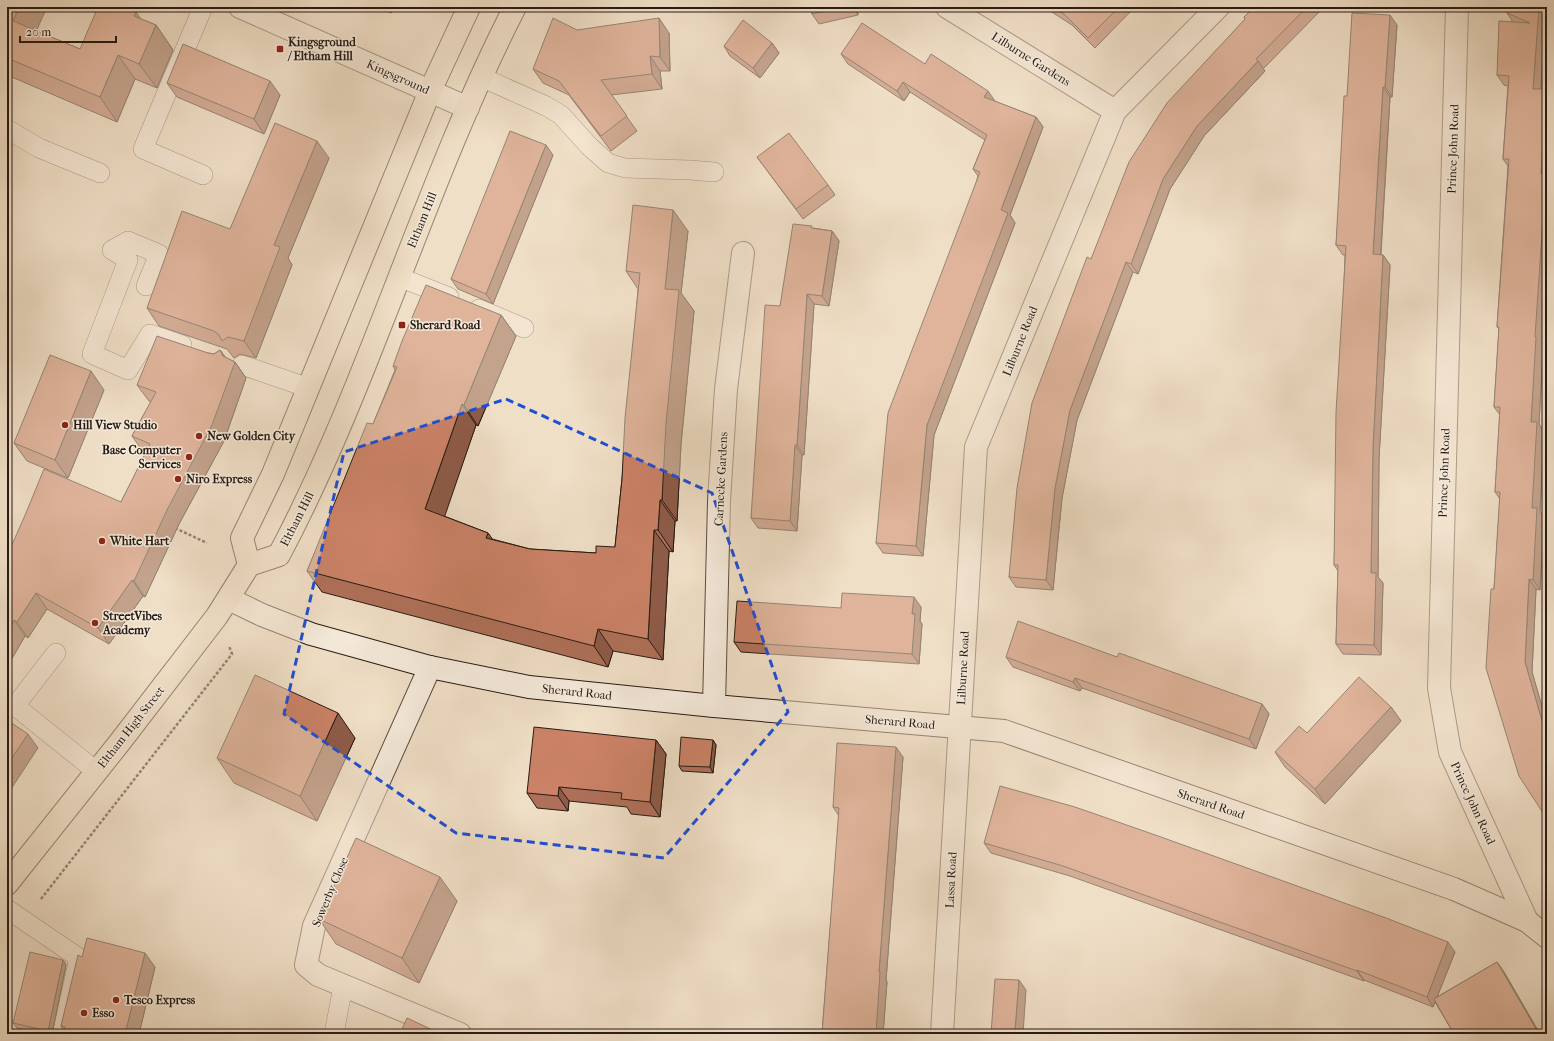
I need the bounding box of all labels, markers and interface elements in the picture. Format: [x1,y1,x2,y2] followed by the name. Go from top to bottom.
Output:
[20,18,116,44] scale bar
[26,25,51,39] text: 20 m
[989,29,1074,89] street label: Lilburne Gardens
[287,35,356,63] place label: Kingsground / Eltham Hill
[275,44,285,54] marker: Kingsground / Eltham Hill
[364,57,432,97] street label: Kingsground
[1444,103,1462,194] street label: Prince John Road
[404,189,440,250] street label: Eltham Hill
[1000,304,1041,378] street label: Lilburne Road
[410,318,481,332] place label: Sherard Road
[397,320,407,330] marker: Sherard Road
[73,418,157,432] place label: Hill View Studio
[60,420,70,430] marker: Hill View Studio
[1435,427,1453,518] street label: Prince John Road
[207,429,296,444] place label: New Golden City
[194,431,204,441] marker: New Golden City
[712,431,730,526] street label: Carnecke Gardens
[102,443,182,471] place label: Base Computer Services
[184,452,194,462] marker: Base Computer Services
[186,472,253,487] place label: Niro Express
[173,474,183,484] marker: Niro Express
[277,489,317,549] street label: Eltham Hill
[109,534,170,548] place label: White Hart
[97,536,107,546] marker: White Hart
[102,609,163,638] place label: StreetVibes Academy
[90,618,100,628] marker: StreetVibes Academy
[954,630,972,705] street label: Lilburne Road
[541,681,613,703] street label: Sherard Road
[95,683,168,771] street label: Eltham High Street
[864,712,936,732] street label: Sherard Road
[1448,759,1499,847] street label: Prince John Road
[1176,786,1247,822] street label: Sherard Road
[943,851,959,909] street label: Lassa Road
[309,855,351,929] street label: Sowerby Close
[123,993,196,1008] place label: Tesco Express
[111,995,121,1005] marker: Tesco Express
[92,1006,114,1020] place label: Esso
[79,1008,89,1018] marker: Esso

